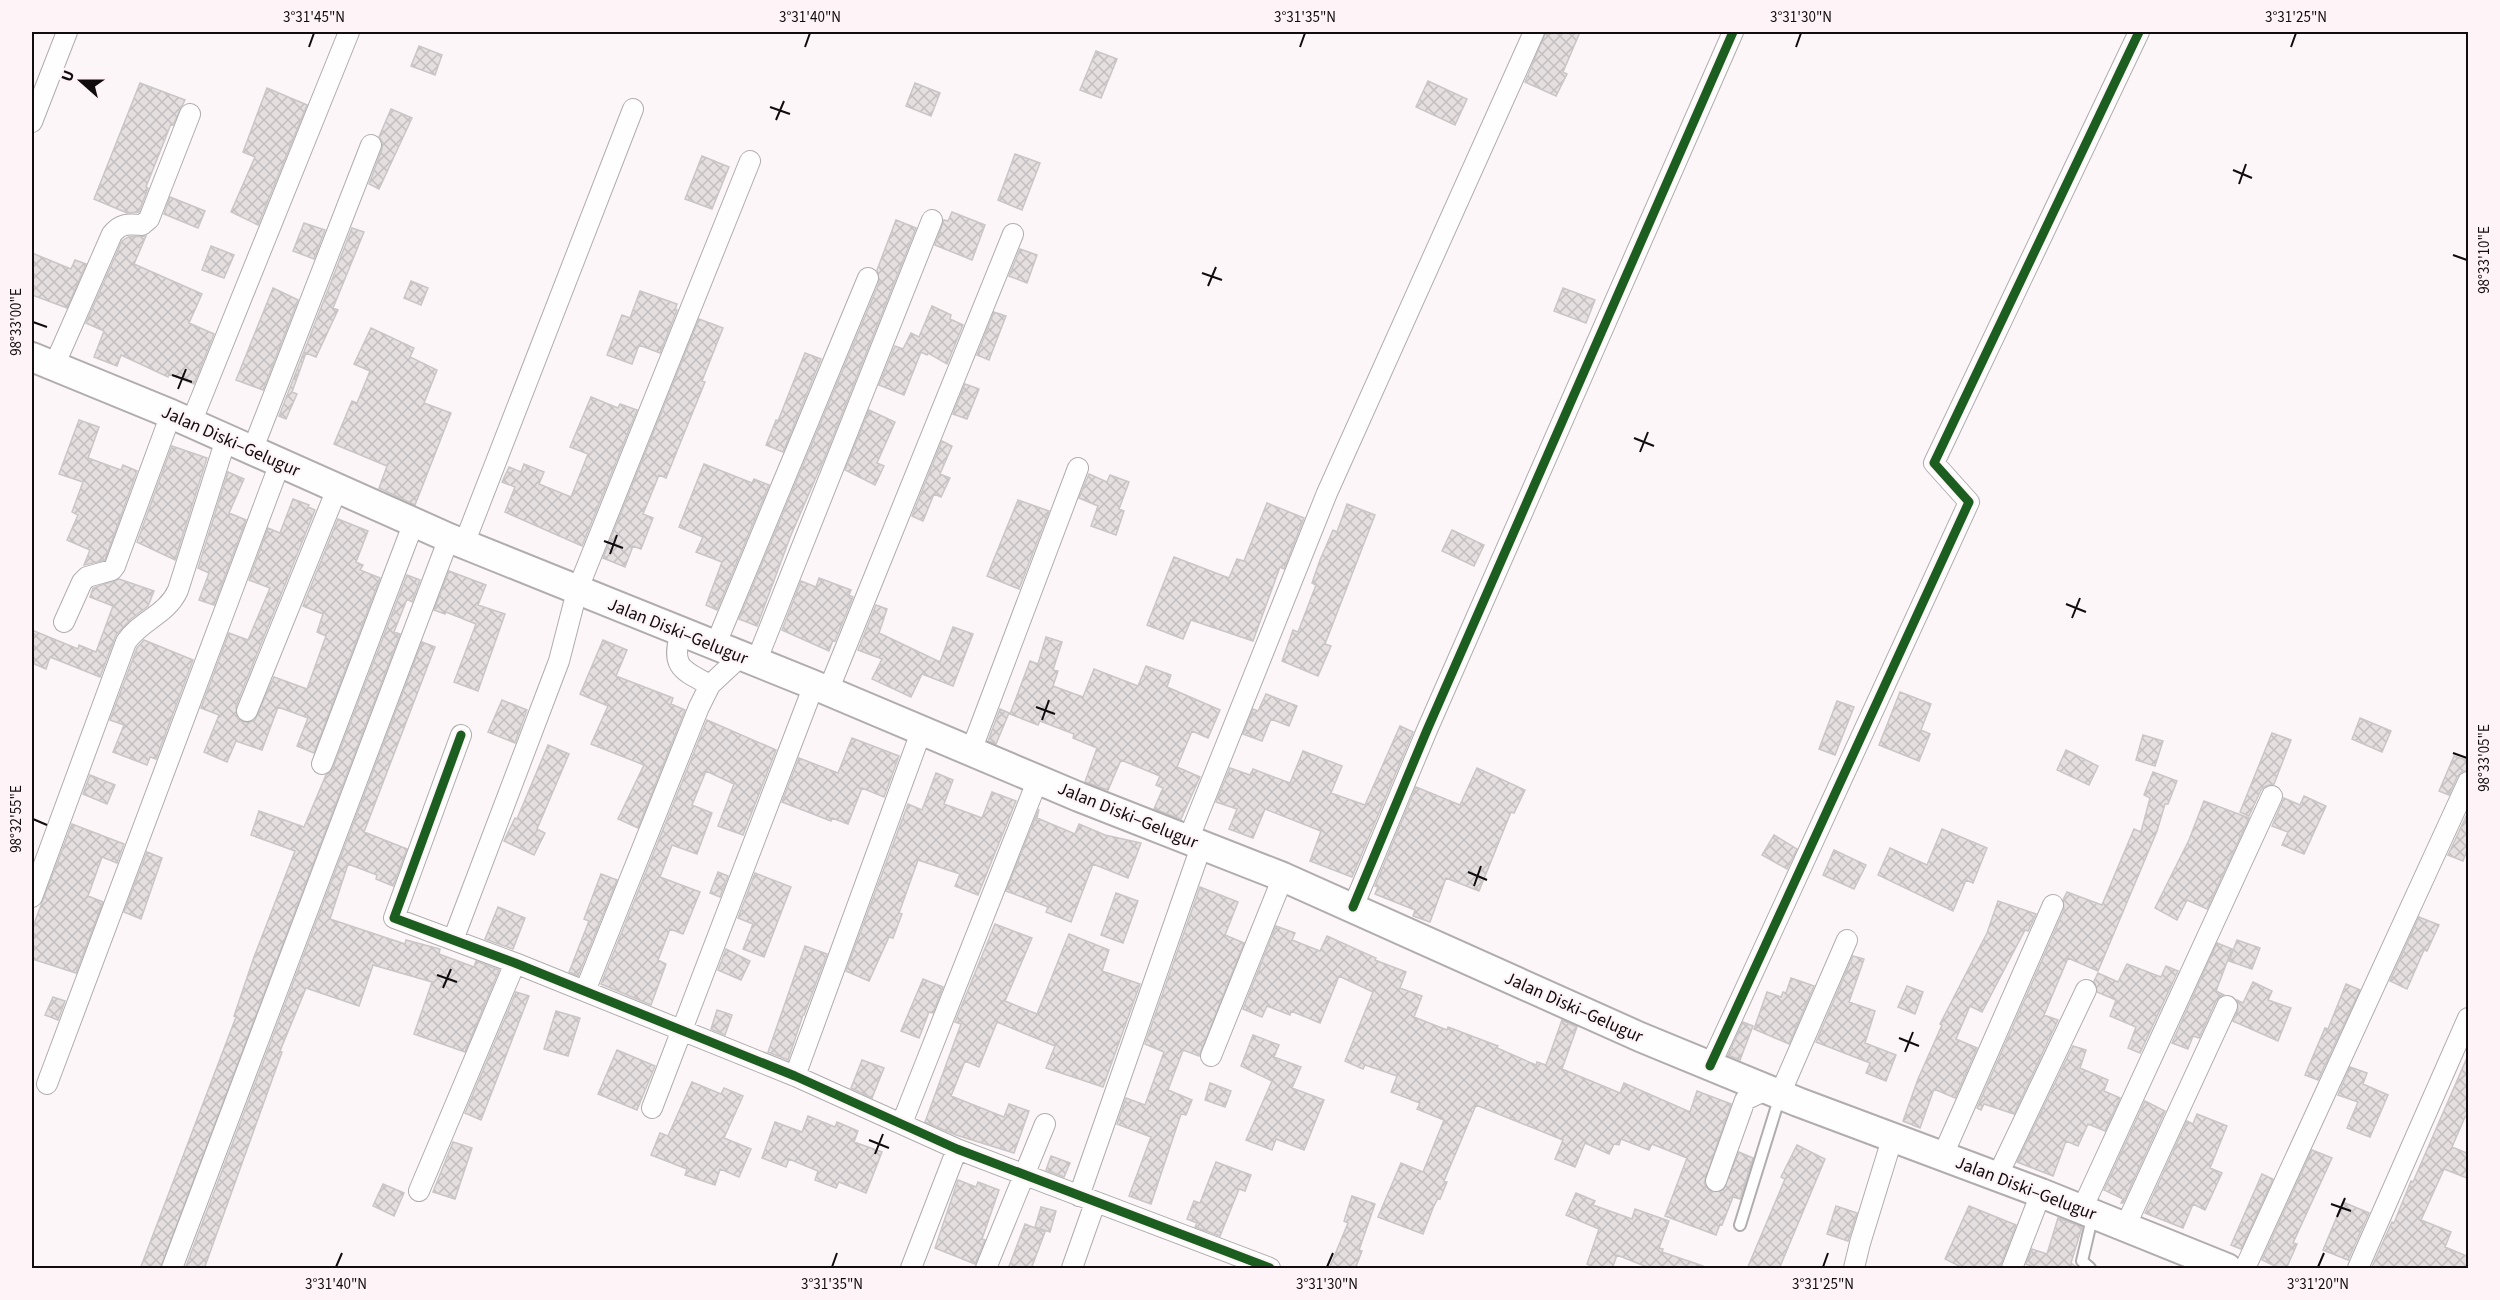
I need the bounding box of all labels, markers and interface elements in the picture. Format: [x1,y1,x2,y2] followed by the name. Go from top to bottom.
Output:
[283,7,345,28] text: 3°31'45"N
[779,7,841,28] text: 3°31'40"N
[1274,7,1336,28] text: 3°31'35"N
[1770,7,1832,28] text: 3°31'30"N
[2265,7,2327,28] text: 3°31'25"N
[51,51,111,111] north arrow
[56,67,80,85] text: U
[2474,226,2495,294] text: 98°33'10"E
[6,288,27,356] text: 98°33'00"E
[157,400,305,484] street label: Jalan Diski–Gelugur
[604,592,752,671] street label: Jalan Diski–Gelugur
[2474,724,2495,792] text: 98°33'05"E
[1054,776,1202,855] street label: Jalan Diski–Gelugur
[6,785,27,853] text: 98°32'55"E
[1500,966,1648,1050] street label: Jalan Diski–Gelugur
[1952,1150,2101,1227] street label: Jalan Diski–Gelugur
[305,1274,367,1295] text: 3°31'40"N
[801,1274,863,1295] text: 3°31'35"N
[1296,1274,1358,1295] text: 3°31'30"N
[1792,1274,1854,1295] text: 3°31'25"N
[2287,1274,2349,1295] text: 3°31'20"N

